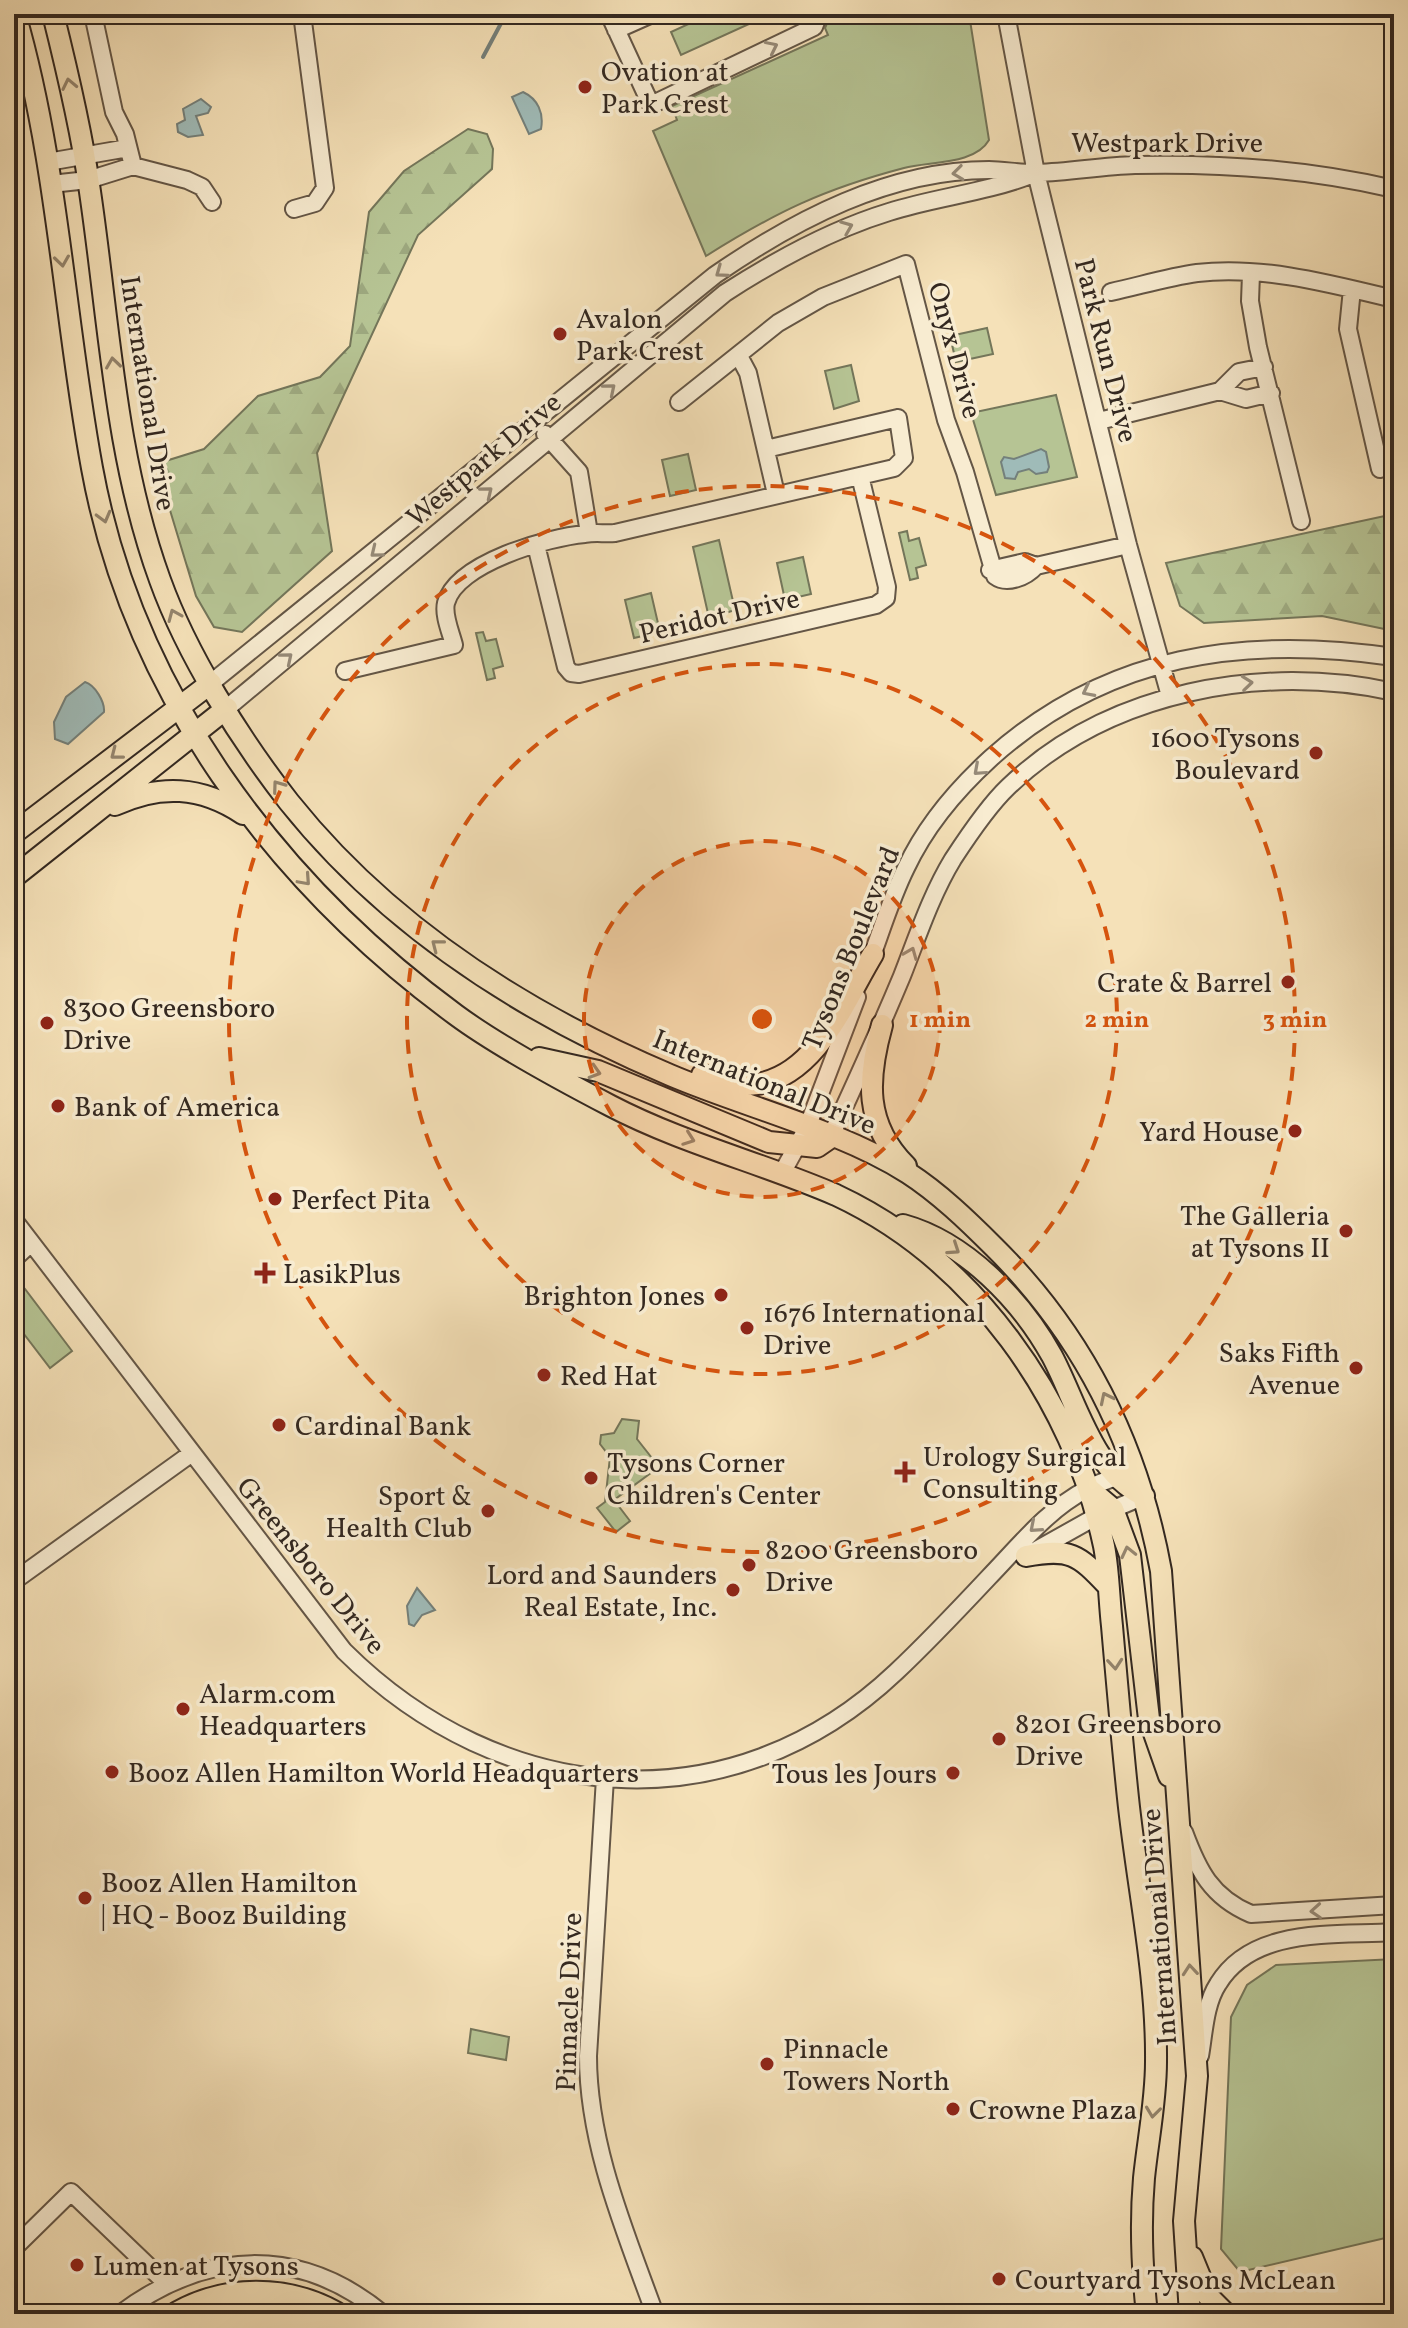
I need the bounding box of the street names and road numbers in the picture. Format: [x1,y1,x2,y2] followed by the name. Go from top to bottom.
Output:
[1071,125,1263,164] street label: Westpark Drive
[1063,254,1146,447] street label: Park Run Drive
[109,273,184,514] street label: International Drive
[917,278,991,423] street label: Onyx Drive
[399,384,571,538] street label: Westpark Drive
[635,580,804,655] street label: Peridot Drive
[794,841,911,1057] street label: Tysons Boulevard
[647,1021,882,1146] street label: International Drive
[226,1469,394,1664] street label: Greensboro Drive
[1133,1807,1188,2047] street label: International Drive
[548,1912,593,2092] street label: Pinnacle Drive

